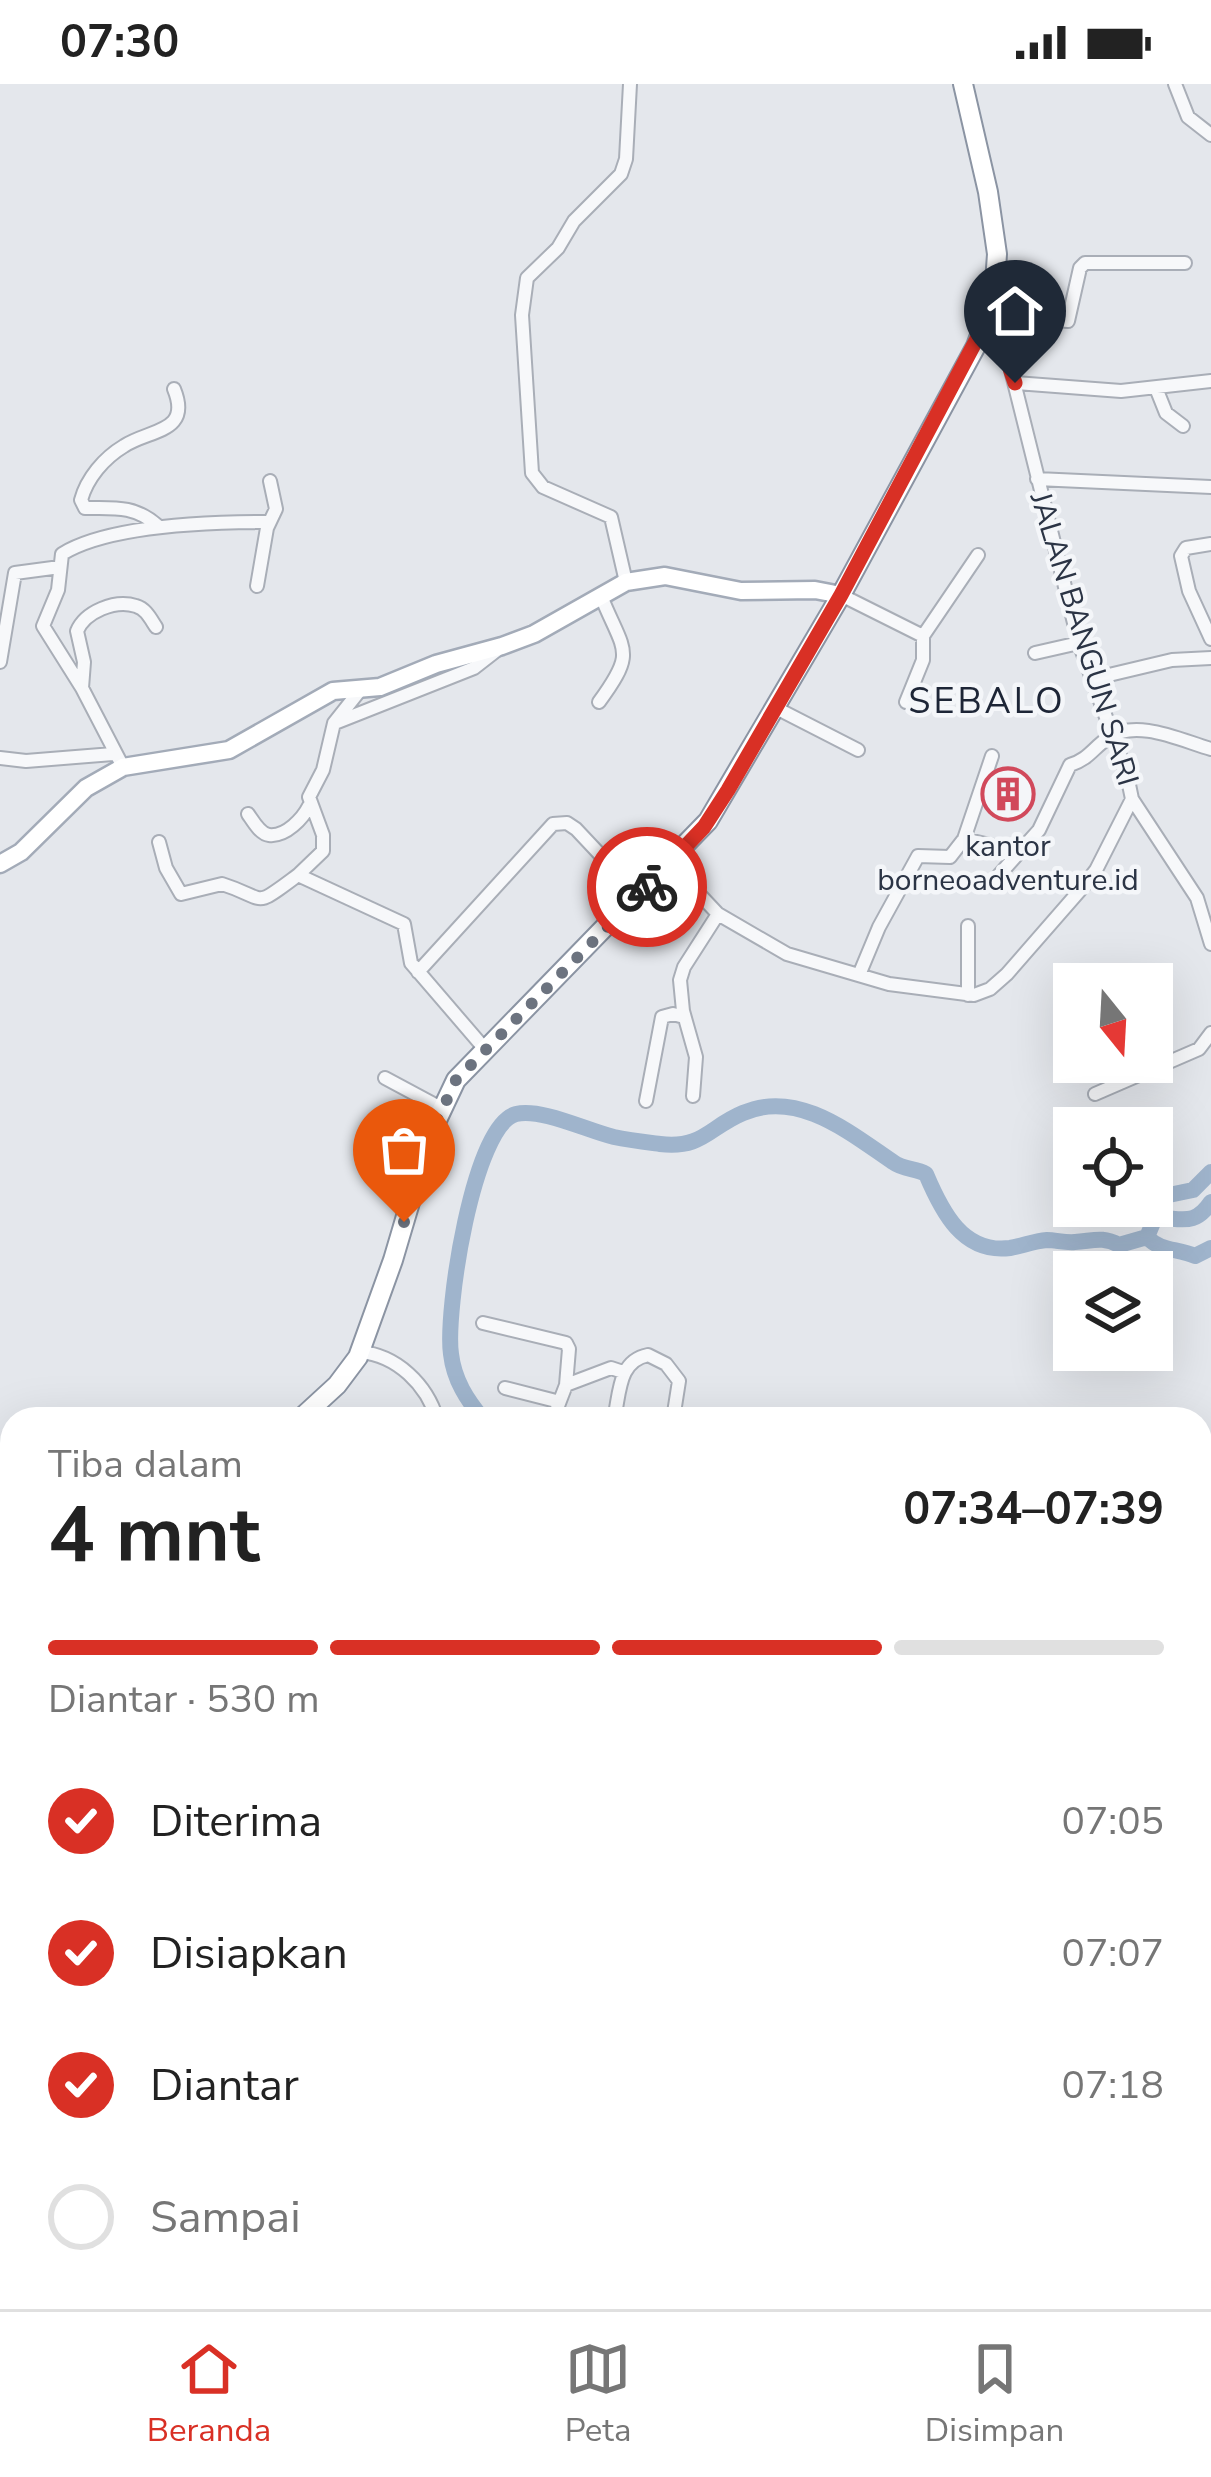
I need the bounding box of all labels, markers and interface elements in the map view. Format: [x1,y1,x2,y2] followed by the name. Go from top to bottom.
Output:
[60,12,179,73] text: 07:30
[964,260,1066,383] pin
[982,278,1048,344] icon: home
[1020,486,1148,791] street label: JALAN BANGUN SARI
[908,677,1066,726] district label: SEBALO
[980,766,1036,822] building icon: kantor borneoadventure.id
[877,826,1139,901] place label: kantor borneoadventure.id
[587,827,707,947] courier
[614,854,680,920] icon: bike
[1053,963,1173,1083] north arrow
[1053,963,1173,1371] map controls
[353,1099,455,1222] pin
[1053,1107,1173,1227] button: locate
[371,1117,437,1183] icon: bag
[1053,1251,1173,1371] button: layers
[48,1438,243,1491] text: Tiba dalam
[903,1479,1164,1540] text: 07:34–07:39
[48,1482,260,1589] text: 4 mnt
[48,1673,320,1726] text: Diantar · 530 m
[48,1788,114,1854] icon: check
[150,1791,322,1852] text: Diterima
[1062,1795,1164,1848] text: 07:05
[48,1920,114,1986] icon: check
[150,1923,348,1984] text: Disiapkan
[1062,1927,1164,1980] text: 07:07
[48,2052,114,2118] icon: check
[150,2055,299,2116] text: Diantar
[1062,2059,1164,2112] text: 07:18
[150,2187,301,2248] text: Sampai
[147,2336,271,2453] tab: Beranda
[565,2336,631,2453] tab: Peta
[925,2336,1064,2453] tab: Disimpan

